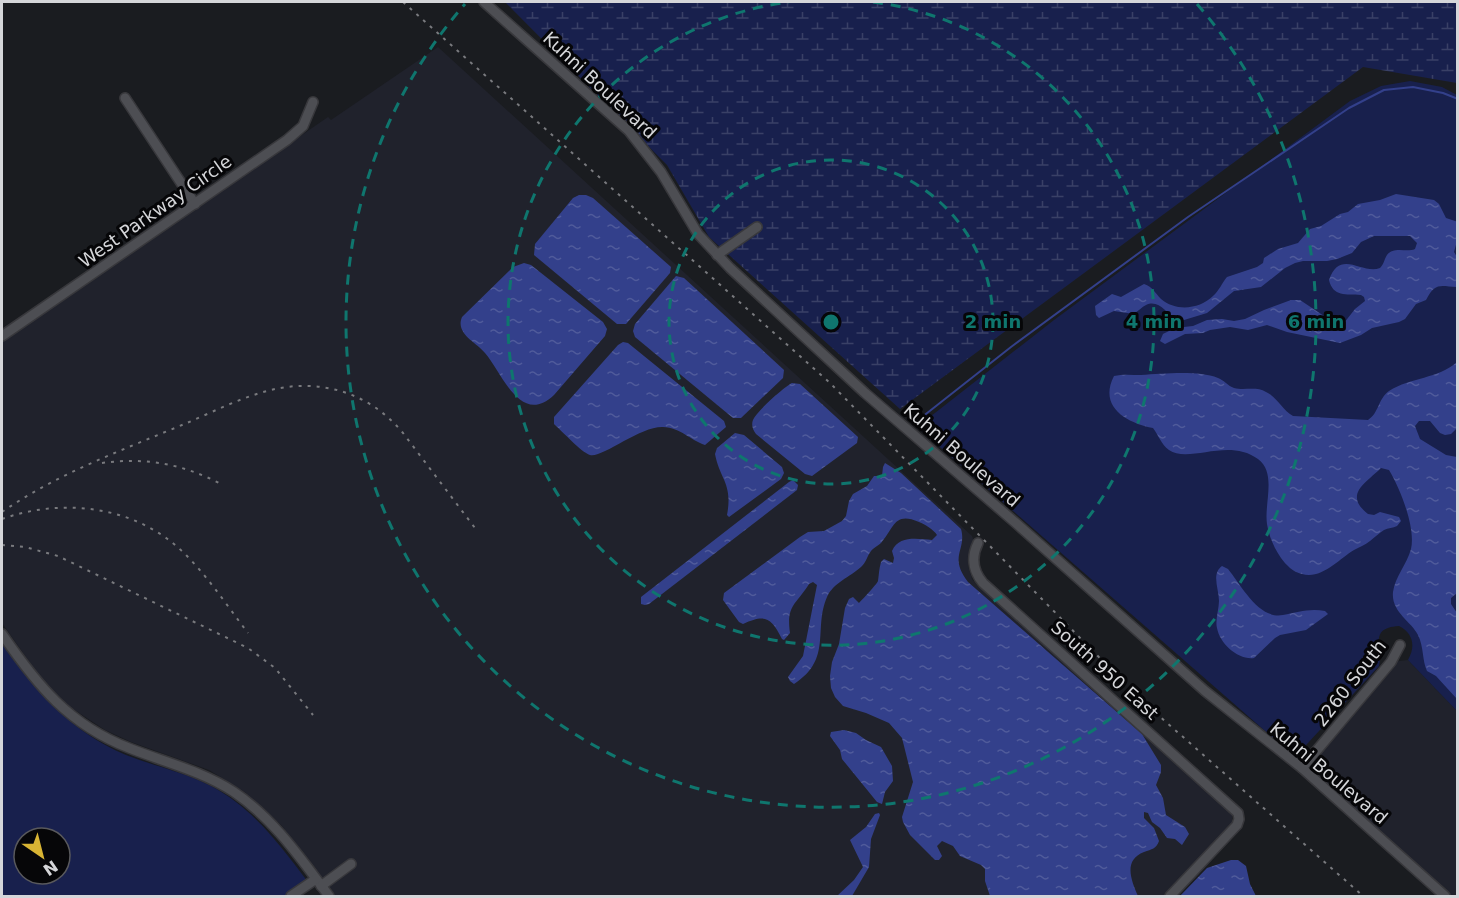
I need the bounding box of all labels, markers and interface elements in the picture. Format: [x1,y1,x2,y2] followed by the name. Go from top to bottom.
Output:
[539,27,661,143] street label: Kuhni Boulevard
[75,150,235,272] street label: West Parkway Circle
[965,311,1021,332] text: 2 min
[1126,311,1182,332] text: 4 min
[1288,311,1344,332] text: 6 min
[821,312,841,332] centre of rings
[900,399,1024,511] street label: Kuhni Boulevard
[1047,616,1163,724] street label: South 950 East
[1310,636,1390,730] street label: 2260 South
[1266,718,1392,828] street label: Kuhni Boulevard
[12,826,72,886] north arrow
[39,856,61,879] text: N

